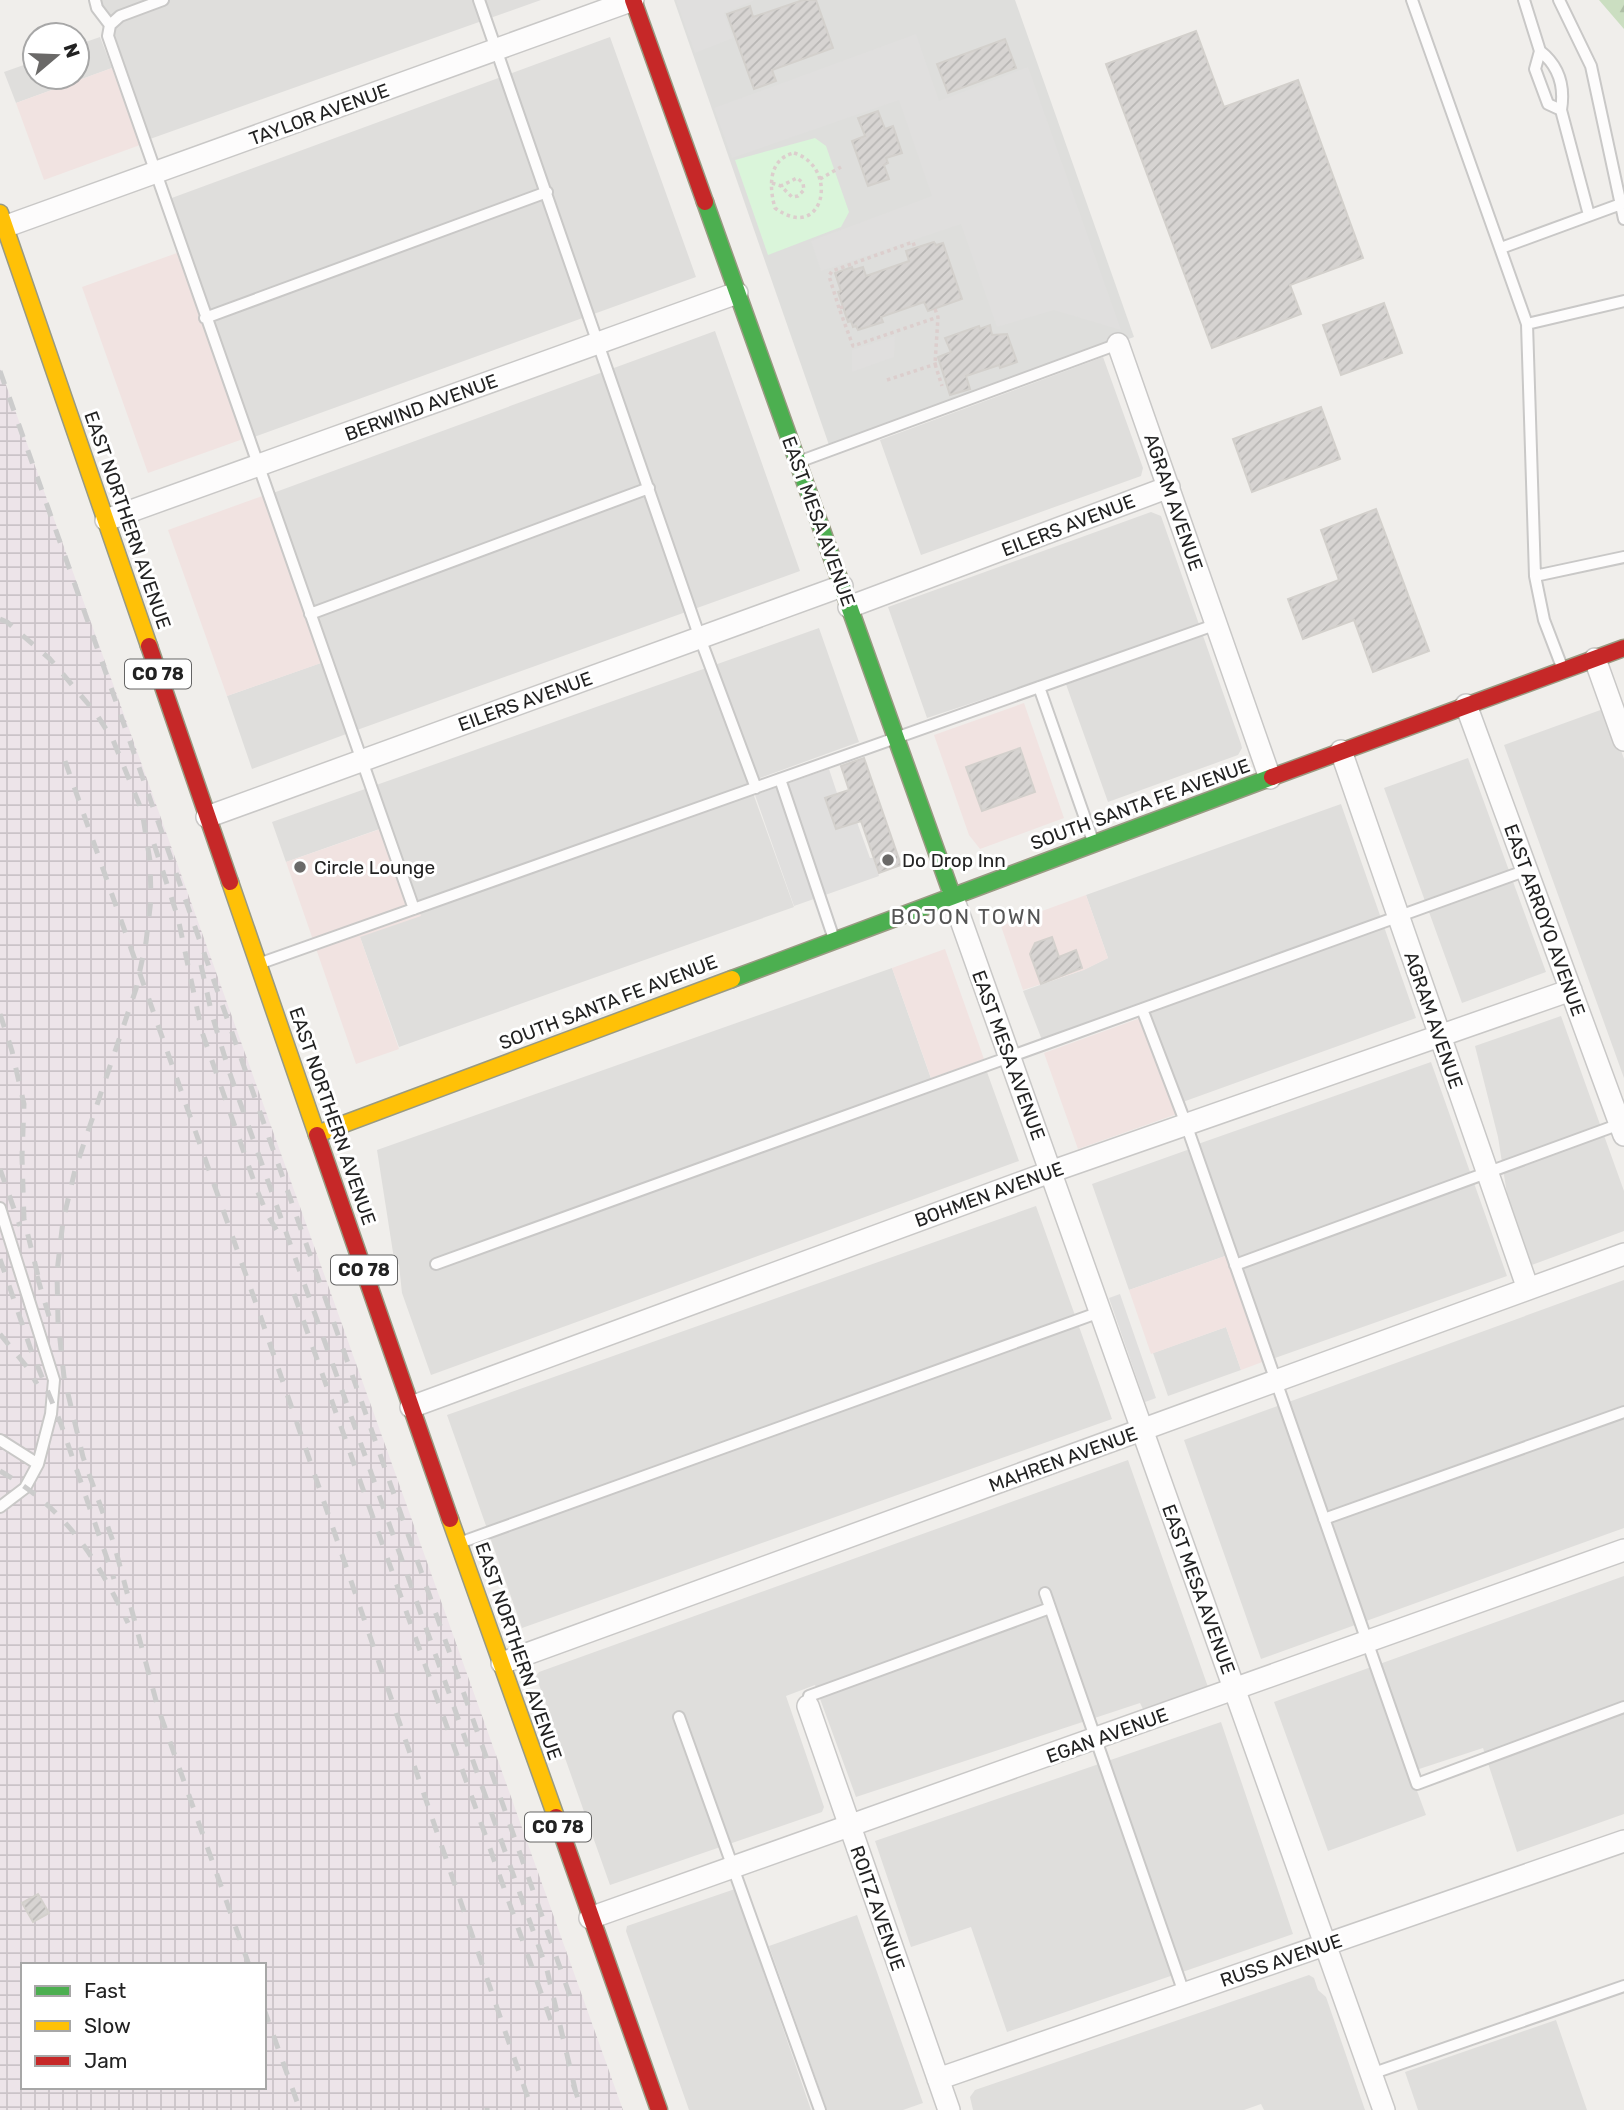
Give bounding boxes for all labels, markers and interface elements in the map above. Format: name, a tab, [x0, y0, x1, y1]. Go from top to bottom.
north arrow	[21, 21, 91, 91]
text: N	[59, 40, 85, 61]
street label: TAYLOR AVENUE	[246, 79, 392, 150]
street label: BERWIND AVENUE	[342, 369, 501, 446]
street label: EAST NORTHERN AVENUE	[79, 408, 176, 632]
street label: AGRAM AVENUE	[1139, 431, 1208, 574]
street label: EAST MESA AVENUE	[777, 433, 860, 609]
street label: EILERS AVENUE	[998, 489, 1138, 561]
road number: CO 78	[125, 660, 191, 688]
street label: EILERS AVENUE	[455, 667, 595, 736]
street label: SOUTH SANTA FE AVENUE	[1027, 754, 1253, 855]
street label: EAST ARROYO AVENUE	[1499, 821, 1590, 1019]
place label: Do Drop Inn	[902, 849, 1006, 872]
marker: Do Drop Inn	[880, 852, 896, 868]
place label: Circle Lounge	[314, 856, 435, 879]
marker: Circle Lounge	[292, 859, 308, 875]
district label: BOJON TOWN	[891, 904, 1043, 929]
street label: AGRAM AVENUE	[1399, 949, 1468, 1092]
street label: SOUTH SANTA FE AVENUE	[496, 950, 721, 1055]
street label: EAST MESA AVENUE	[967, 967, 1050, 1143]
street label: EAST NORTHERN AVENUE	[284, 1004, 381, 1228]
street label: BOHMEN AVENUE	[912, 1157, 1067, 1232]
road number: CO 78	[331, 1255, 397, 1284]
street label: MAHREN AVENUE	[986, 1422, 1141, 1497]
street label: EAST MESA AVENUE	[1157, 1501, 1240, 1677]
street label: EAST NORTHERN AVENUE	[470, 1539, 567, 1763]
street label: EGAN AVENUE	[1043, 1703, 1171, 1768]
road number: CO 78	[525, 1812, 591, 1842]
street label: ROITZ AVENUE	[845, 1843, 910, 1974]
street label: RUSS AVENUE	[1217, 1929, 1345, 1992]
legend	[21, 1963, 266, 2089]
text: Fast	[84, 1978, 126, 2003]
text: Slow	[84, 2013, 131, 2038]
text: Jam	[84, 2048, 128, 2073]

